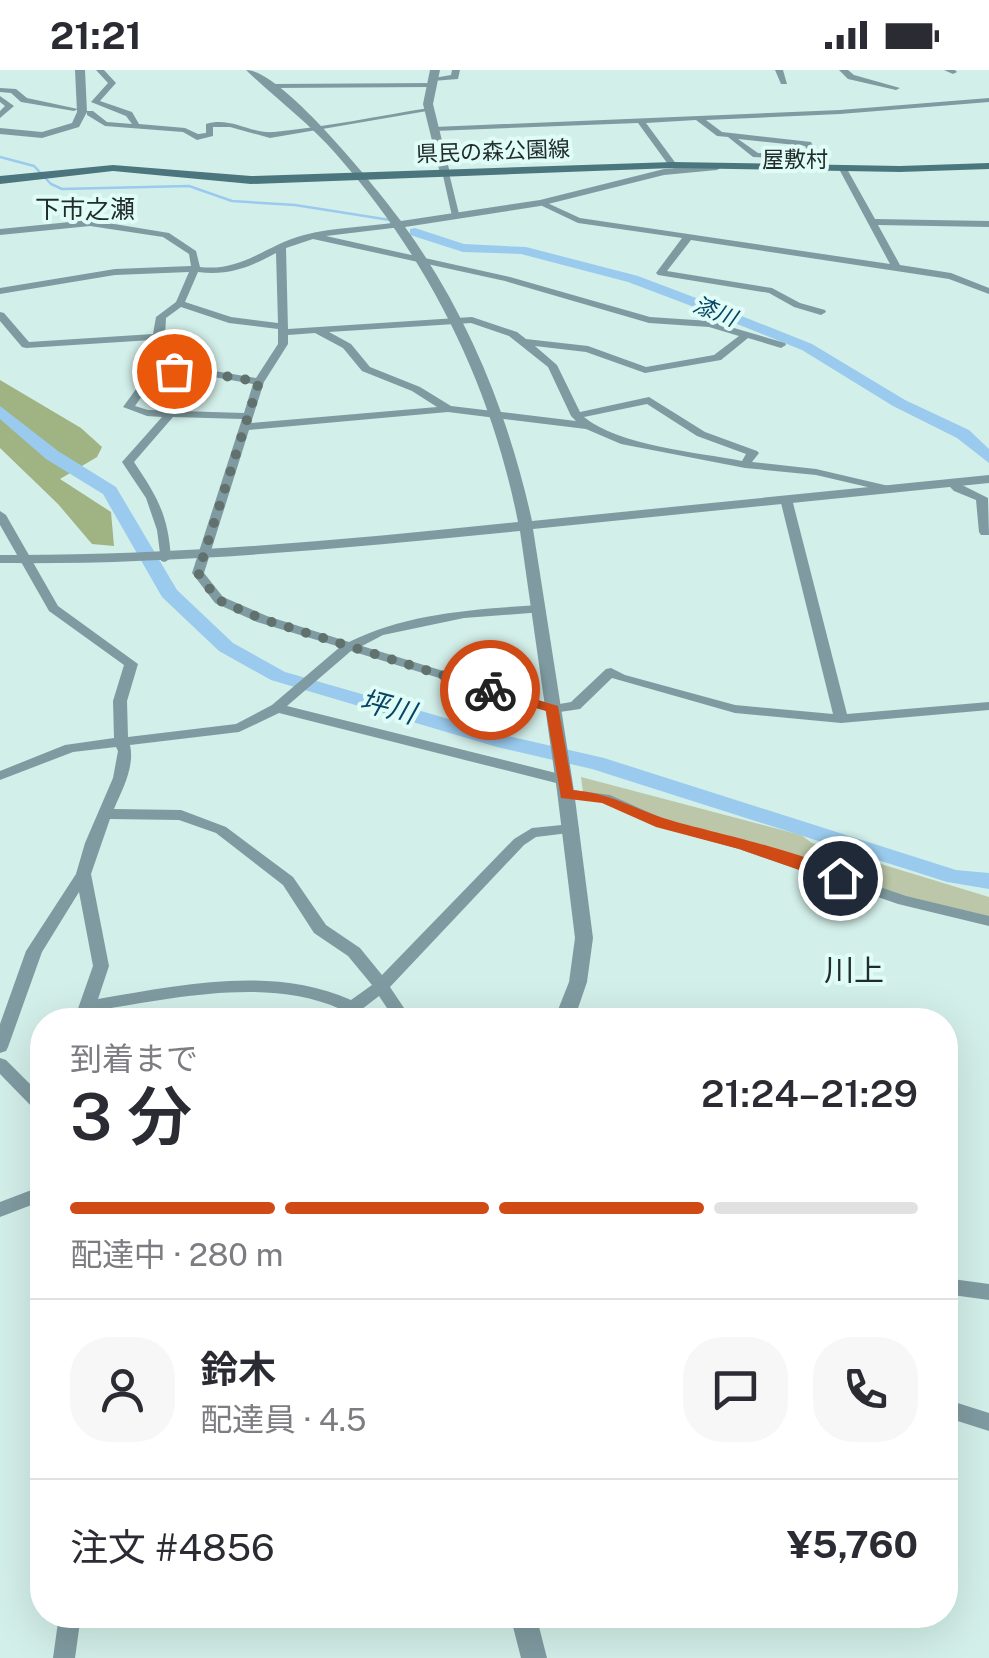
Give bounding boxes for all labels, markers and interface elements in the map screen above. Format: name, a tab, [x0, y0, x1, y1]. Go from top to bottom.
text: 21:21	[50, 13, 142, 58]
street label: 県民の森公園線	[416, 135, 570, 167]
district label: 屋敷村	[762, 146, 828, 172]
district label: 下市之瀬	[35, 194, 135, 224]
water label: 漆川	[690, 291, 742, 332]
pin	[132, 329, 217, 414]
icon: bag	[147, 344, 202, 399]
courier	[440, 640, 540, 740]
icon: bike	[463, 663, 518, 718]
water label: 坪川	[357, 683, 422, 730]
pin	[798, 836, 883, 921]
icon: home	[813, 851, 868, 906]
district label: 川上	[824, 952, 884, 988]
text: 到着まで	[70, 1040, 198, 1077]
text: 21:24–21:29	[701, 1071, 918, 1116]
text: 3 分	[70, 1078, 192, 1155]
text: 配達中 · 280 m	[70, 1236, 283, 1273]
button: person	[70, 1337, 175, 1442]
button: chat	[683, 1337, 788, 1442]
button: phone	[813, 1337, 918, 1442]
text: 鈴木	[200, 1347, 276, 1392]
text: 配達員 · 4.5	[200, 1401, 367, 1438]
text: ¥5,760	[787, 1522, 918, 1567]
text: 注文 #4856	[70, 1525, 275, 1570]

